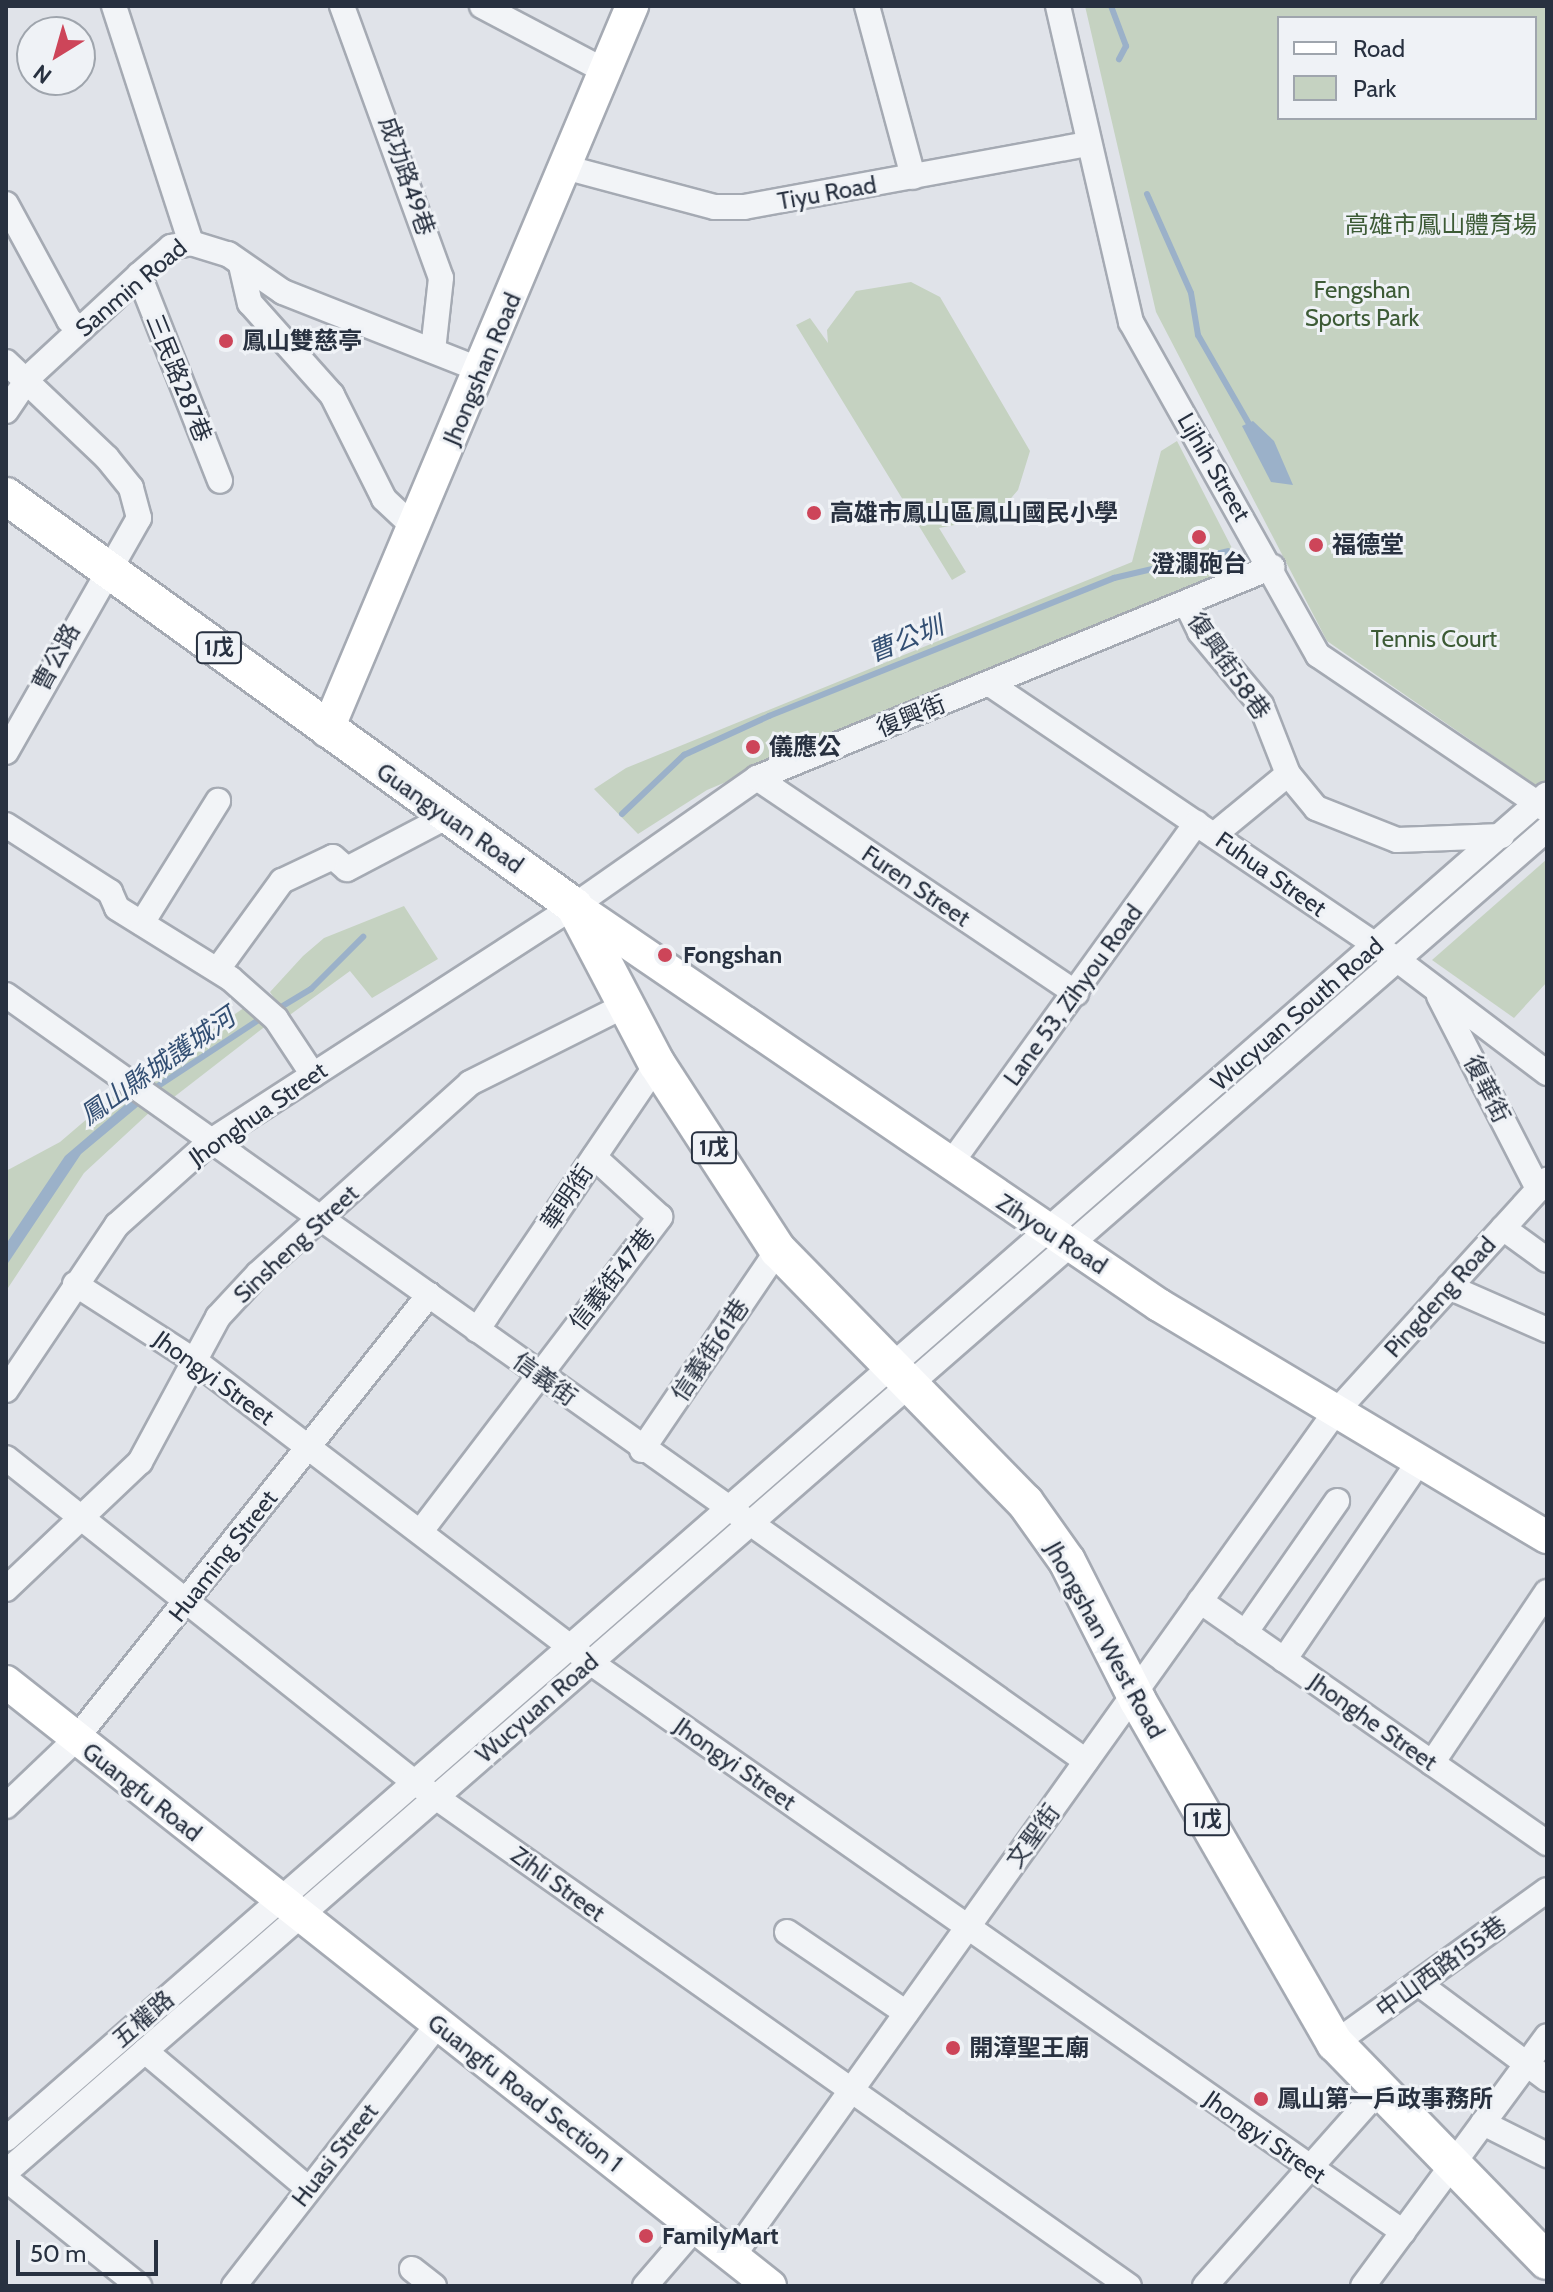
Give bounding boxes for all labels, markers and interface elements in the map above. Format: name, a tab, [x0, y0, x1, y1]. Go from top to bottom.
north arrow	[16, 16, 96, 96]
legend	[1277, 16, 1537, 120]
text: Road	[1353, 34, 1405, 63]
text: N	[28, 59, 57, 89]
text: Park	[1353, 74, 1396, 103]
street label: 成功路49巷	[373, 113, 441, 239]
street label: Tiyu Road	[775, 170, 879, 216]
park label: 高雄市鳳山體育場	[1345, 211, 1537, 239]
street label: Sanmin Road	[70, 233, 192, 343]
park label: Fengshan Sports Park	[1305, 276, 1419, 332]
street label: Jhongshan Road	[437, 288, 527, 450]
street label: 三民路287巷	[140, 310, 218, 446]
place label: 鳳山雙慈亭	[242, 327, 362, 355]
marker: 鳳山雙慈亭	[217, 332, 235, 350]
street label: Lijhih Street	[1171, 408, 1257, 526]
place label: 高雄市鳳山區鳳山國民小學	[830, 499, 1118, 527]
marker: 高雄市鳳山區鳳山國民小學	[805, 504, 823, 522]
marker: 澄瀾砲台	[1190, 528, 1208, 546]
place label: 福德堂	[1332, 531, 1404, 559]
marker: 福德堂	[1307, 536, 1325, 554]
place label: 澄瀾砲台	[1151, 550, 1247, 578]
street label: 復興街58巷	[1182, 607, 1276, 725]
water label: 曹公圳	[864, 611, 948, 669]
street label: 曹公路	[26, 618, 86, 696]
park label: Tennis Court	[1371, 625, 1497, 653]
road number: 1戊	[195, 630, 243, 666]
street label: 復興街	[872, 689, 950, 743]
place label: 儀應公	[769, 733, 841, 761]
marker: 儀應公	[744, 738, 762, 756]
street label: Guangyuan Road	[371, 757, 529, 879]
street label: Fuhua Street	[1210, 825, 1332, 923]
street label: Furen Street	[856, 839, 976, 933]
street label: Lane 53, Zihyou Road	[998, 899, 1148, 1091]
street label: Wucyuan South Road	[1205, 931, 1389, 1097]
place label: Fongshan	[683, 941, 782, 969]
marker: Fongshan	[654, 944, 676, 966]
water label: 鳳山縣城護城河	[75, 1002, 241, 1132]
street label: 復華街	[1458, 1050, 1516, 1128]
street label: Jhonghua Street	[184, 1056, 332, 1172]
road number: 1戊	[690, 1130, 738, 1166]
street label: 華明街	[535, 1159, 599, 1235]
street label: Sinsheng Street	[228, 1179, 364, 1309]
street label: Zihyou Road	[991, 1188, 1113, 1280]
street label: 信義街47巷	[563, 1222, 661, 1336]
street label: Pingdeng Road	[1378, 1231, 1502, 1363]
street label: 信義街61巷	[665, 1293, 755, 1407]
street label: Jhongyi Street	[148, 1325, 280, 1431]
street label: 信義街	[507, 1346, 583, 1412]
street label: Huaming Street	[163, 1484, 283, 1628]
street label: Jhongshan West Road	[1039, 1537, 1171, 1743]
street label: Wucyuan Road	[470, 1647, 604, 1769]
street label: Jhonghe Street	[1303, 1667, 1443, 1777]
street label: Jhongyi Street	[669, 1712, 801, 1816]
street label: Guangfu Road	[77, 1737, 207, 1847]
street label: 文聖街	[1000, 1798, 1066, 1874]
road number: 1戊	[1183, 1802, 1231, 1838]
street label: Zihli Street	[505, 1840, 611, 1928]
street label: 中山西路155巷	[1370, 1910, 1512, 2024]
street label: 五權路	[106, 1985, 180, 2053]
street label: Guangfu Road Section 1	[422, 2008, 628, 2178]
place label: 開漳聖王廟	[969, 2034, 1089, 2062]
marker: 開漳聖王廟	[944, 2039, 962, 2057]
street label: Jhongyi Street	[1199, 2085, 1331, 2189]
place label: 鳳山第一戶政事務所	[1277, 2085, 1493, 2113]
marker: 鳳山第一戶政事務所	[1252, 2090, 1270, 2108]
street label: Huasi Street	[286, 2098, 384, 2212]
place label: FamilyMart	[662, 2222, 779, 2250]
scale bar	[20, 2224, 162, 2274]
marker: FamilyMart	[637, 2227, 655, 2245]
text: 50 m	[30, 2239, 86, 2268]

